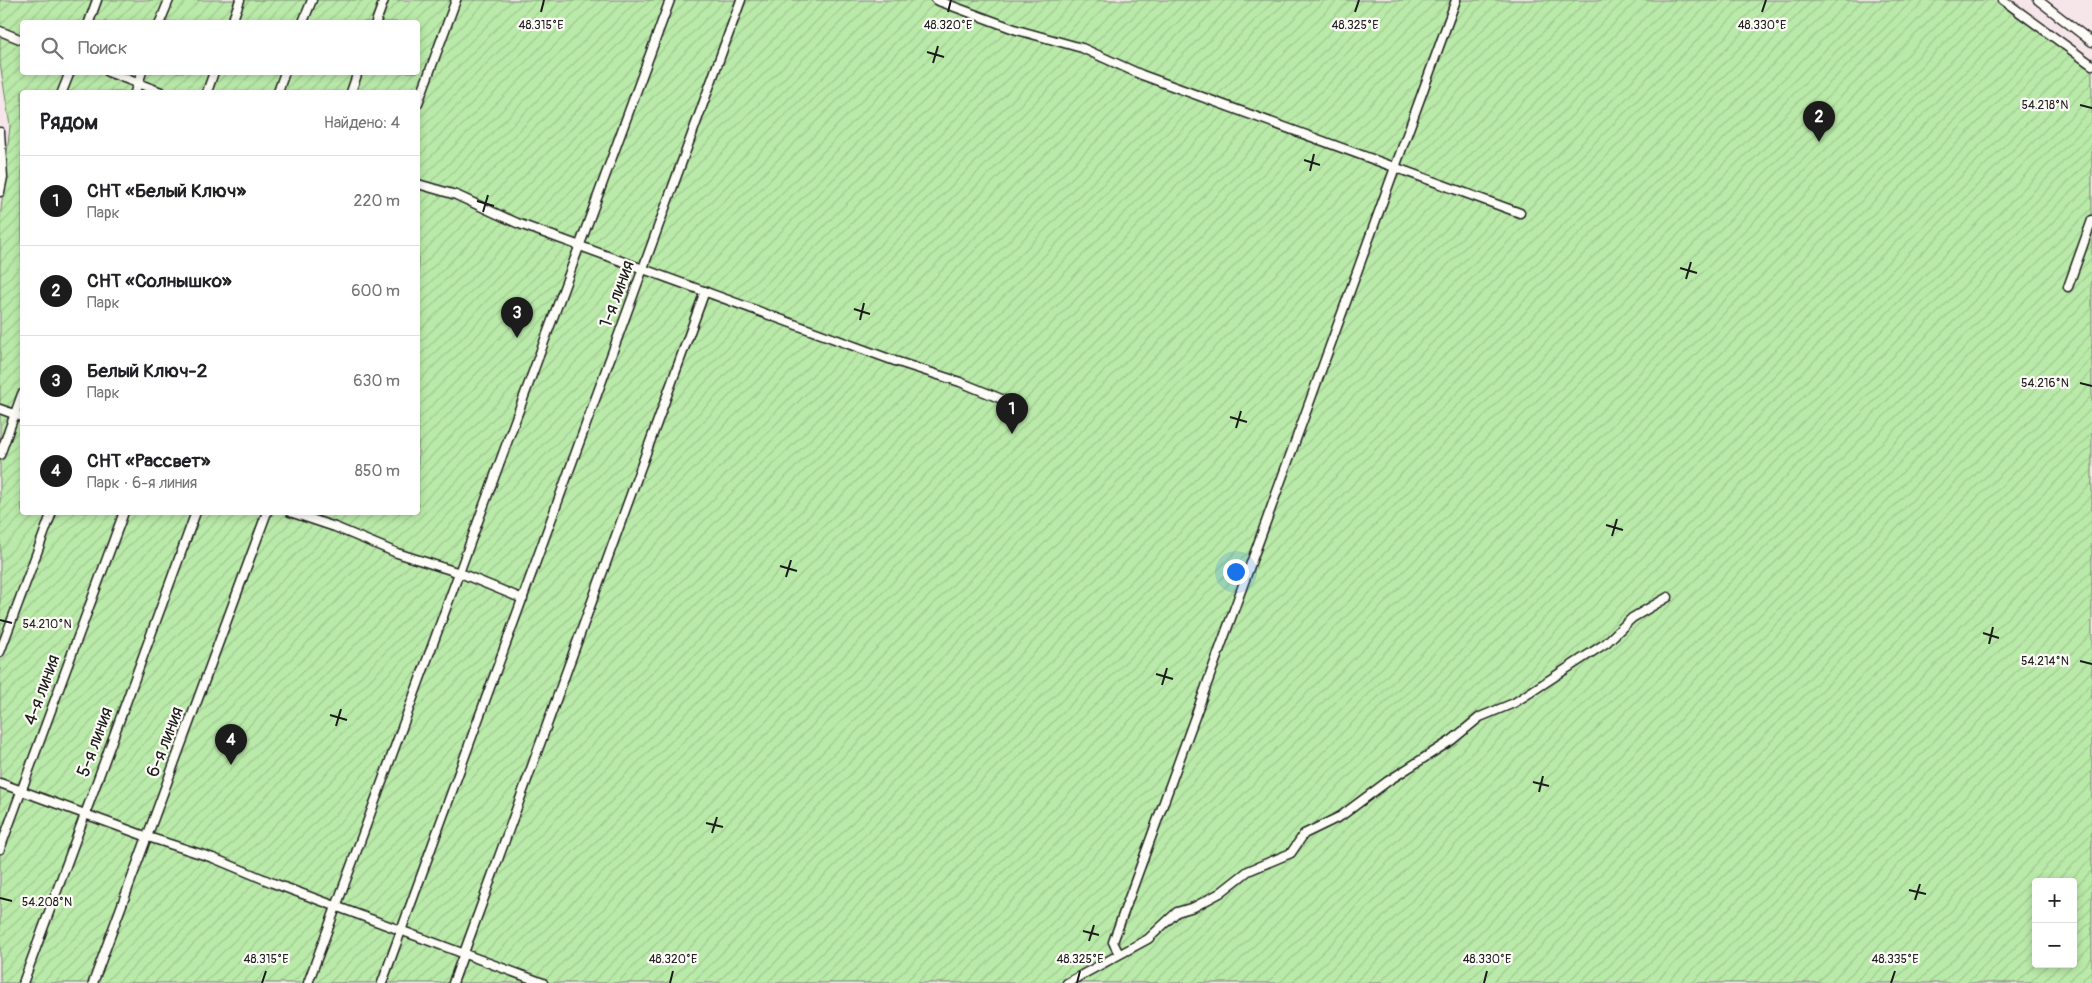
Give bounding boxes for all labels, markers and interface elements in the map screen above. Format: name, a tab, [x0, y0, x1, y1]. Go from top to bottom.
text: 48.315°E	[518, 18, 564, 33]
text: 48.320°E	[924, 18, 972, 33]
text: 48.325°E	[1331, 18, 1379, 33]
text: 48.330°E	[1738, 18, 1786, 33]
search box	[20, 20, 420, 75]
icon: search	[38, 34, 66, 62]
text: Поиск	[78, 36, 128, 60]
text: 54.218°N	[2022, 98, 2068, 113]
pin: 2	[1803, 101, 1835, 142]
text: Рядом	[40, 109, 98, 136]
text: Найдено: 4	[324, 113, 400, 133]
text: СНТ «Белый Ключ»	[87, 179, 246, 203]
text: 1	[53, 191, 59, 211]
text: 220 m	[354, 191, 400, 211]
text: Парк	[87, 203, 120, 223]
street label: 1-я линия	[594, 257, 640, 331]
text: СНТ «Солнышко»	[87, 269, 232, 293]
text: 2	[52, 281, 60, 301]
text: 600 m	[351, 281, 400, 301]
text: Парк	[87, 293, 120, 313]
pin: 3	[501, 297, 533, 338]
text: Белый Ключ-2	[87, 359, 207, 383]
text: 3	[52, 371, 60, 391]
text: 630 m	[353, 371, 400, 391]
text: 54.216°N	[2021, 376, 2069, 391]
text: Парк	[87, 383, 120, 403]
pin: 1	[996, 393, 1028, 434]
text: СНТ «Рассвет»	[87, 449, 210, 473]
text: 4	[51, 461, 61, 481]
text: 850 m	[355, 461, 400, 481]
text: Парк · 6-я линия	[87, 473, 197, 493]
your location	[1223, 559, 1249, 585]
text: 54.210°N	[22, 617, 72, 632]
street label: 4-я линия	[19, 652, 65, 728]
text: 54.214°N	[2021, 654, 2069, 669]
street label: 5-я линия	[72, 704, 118, 780]
street label: 6-я линия	[141, 704, 189, 780]
pin: 4	[215, 724, 247, 765]
map controls	[2032, 878, 2077, 968]
button: +	[2032, 878, 2077, 923]
text: 54.208°N	[22, 895, 72, 910]
button: −	[2032, 923, 2077, 968]
text: 48.315°E	[243, 952, 289, 967]
text: 48.320°E	[649, 952, 697, 967]
text: 48.325°E	[1056, 952, 1104, 967]
text: 48.330°E	[1463, 952, 1511, 967]
text: 48.335°E	[1871, 952, 1919, 967]

